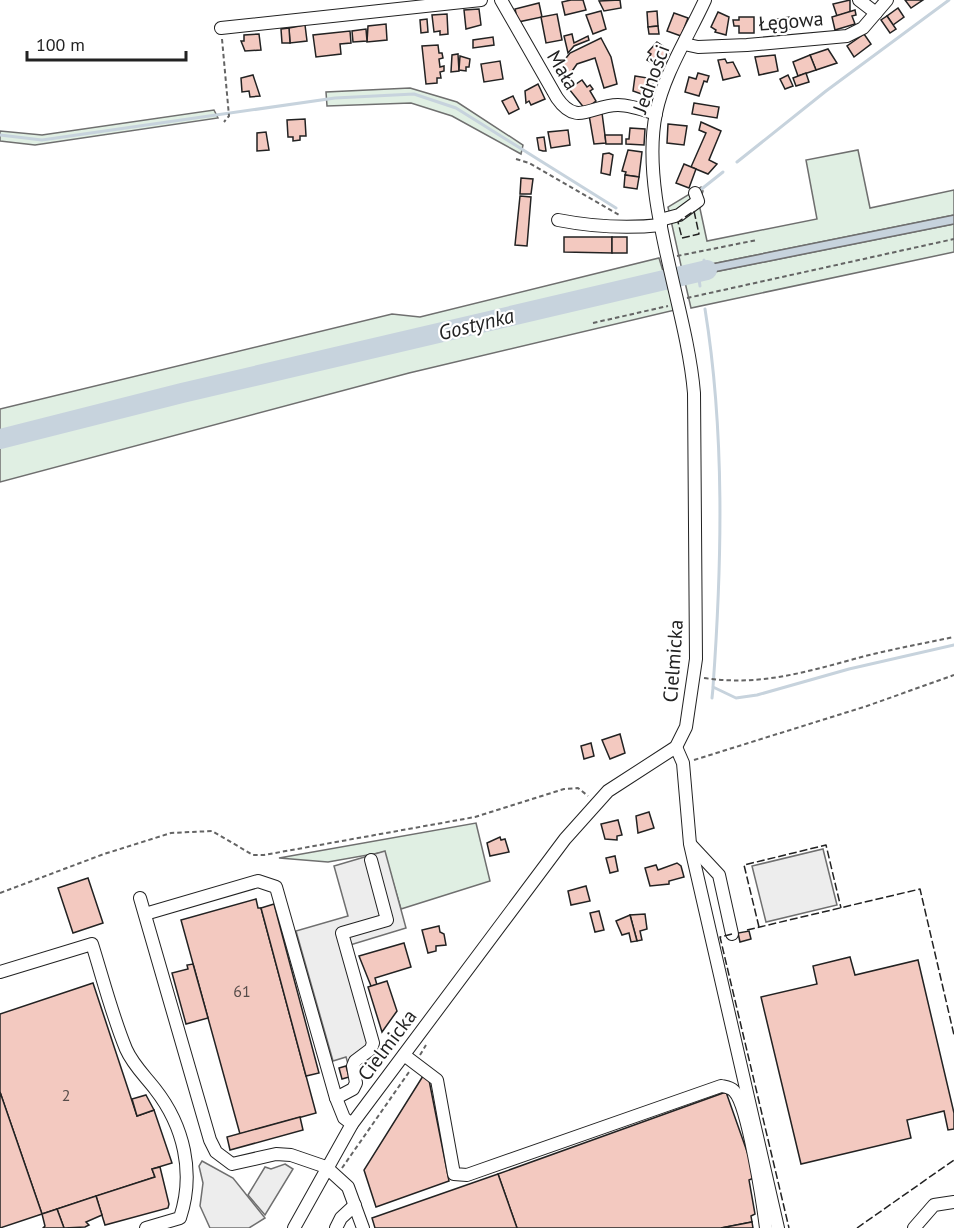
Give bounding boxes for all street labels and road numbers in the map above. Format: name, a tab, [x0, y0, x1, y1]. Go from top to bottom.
street label: Łęgowa	[758, 5, 824, 37]
street label: Jedności	[626, 41, 675, 118]
street label: Mała	[541, 46, 585, 94]
street label: Cielmicka	[657, 619, 689, 703]
street label: Cielmicka	[352, 1004, 422, 1086]

